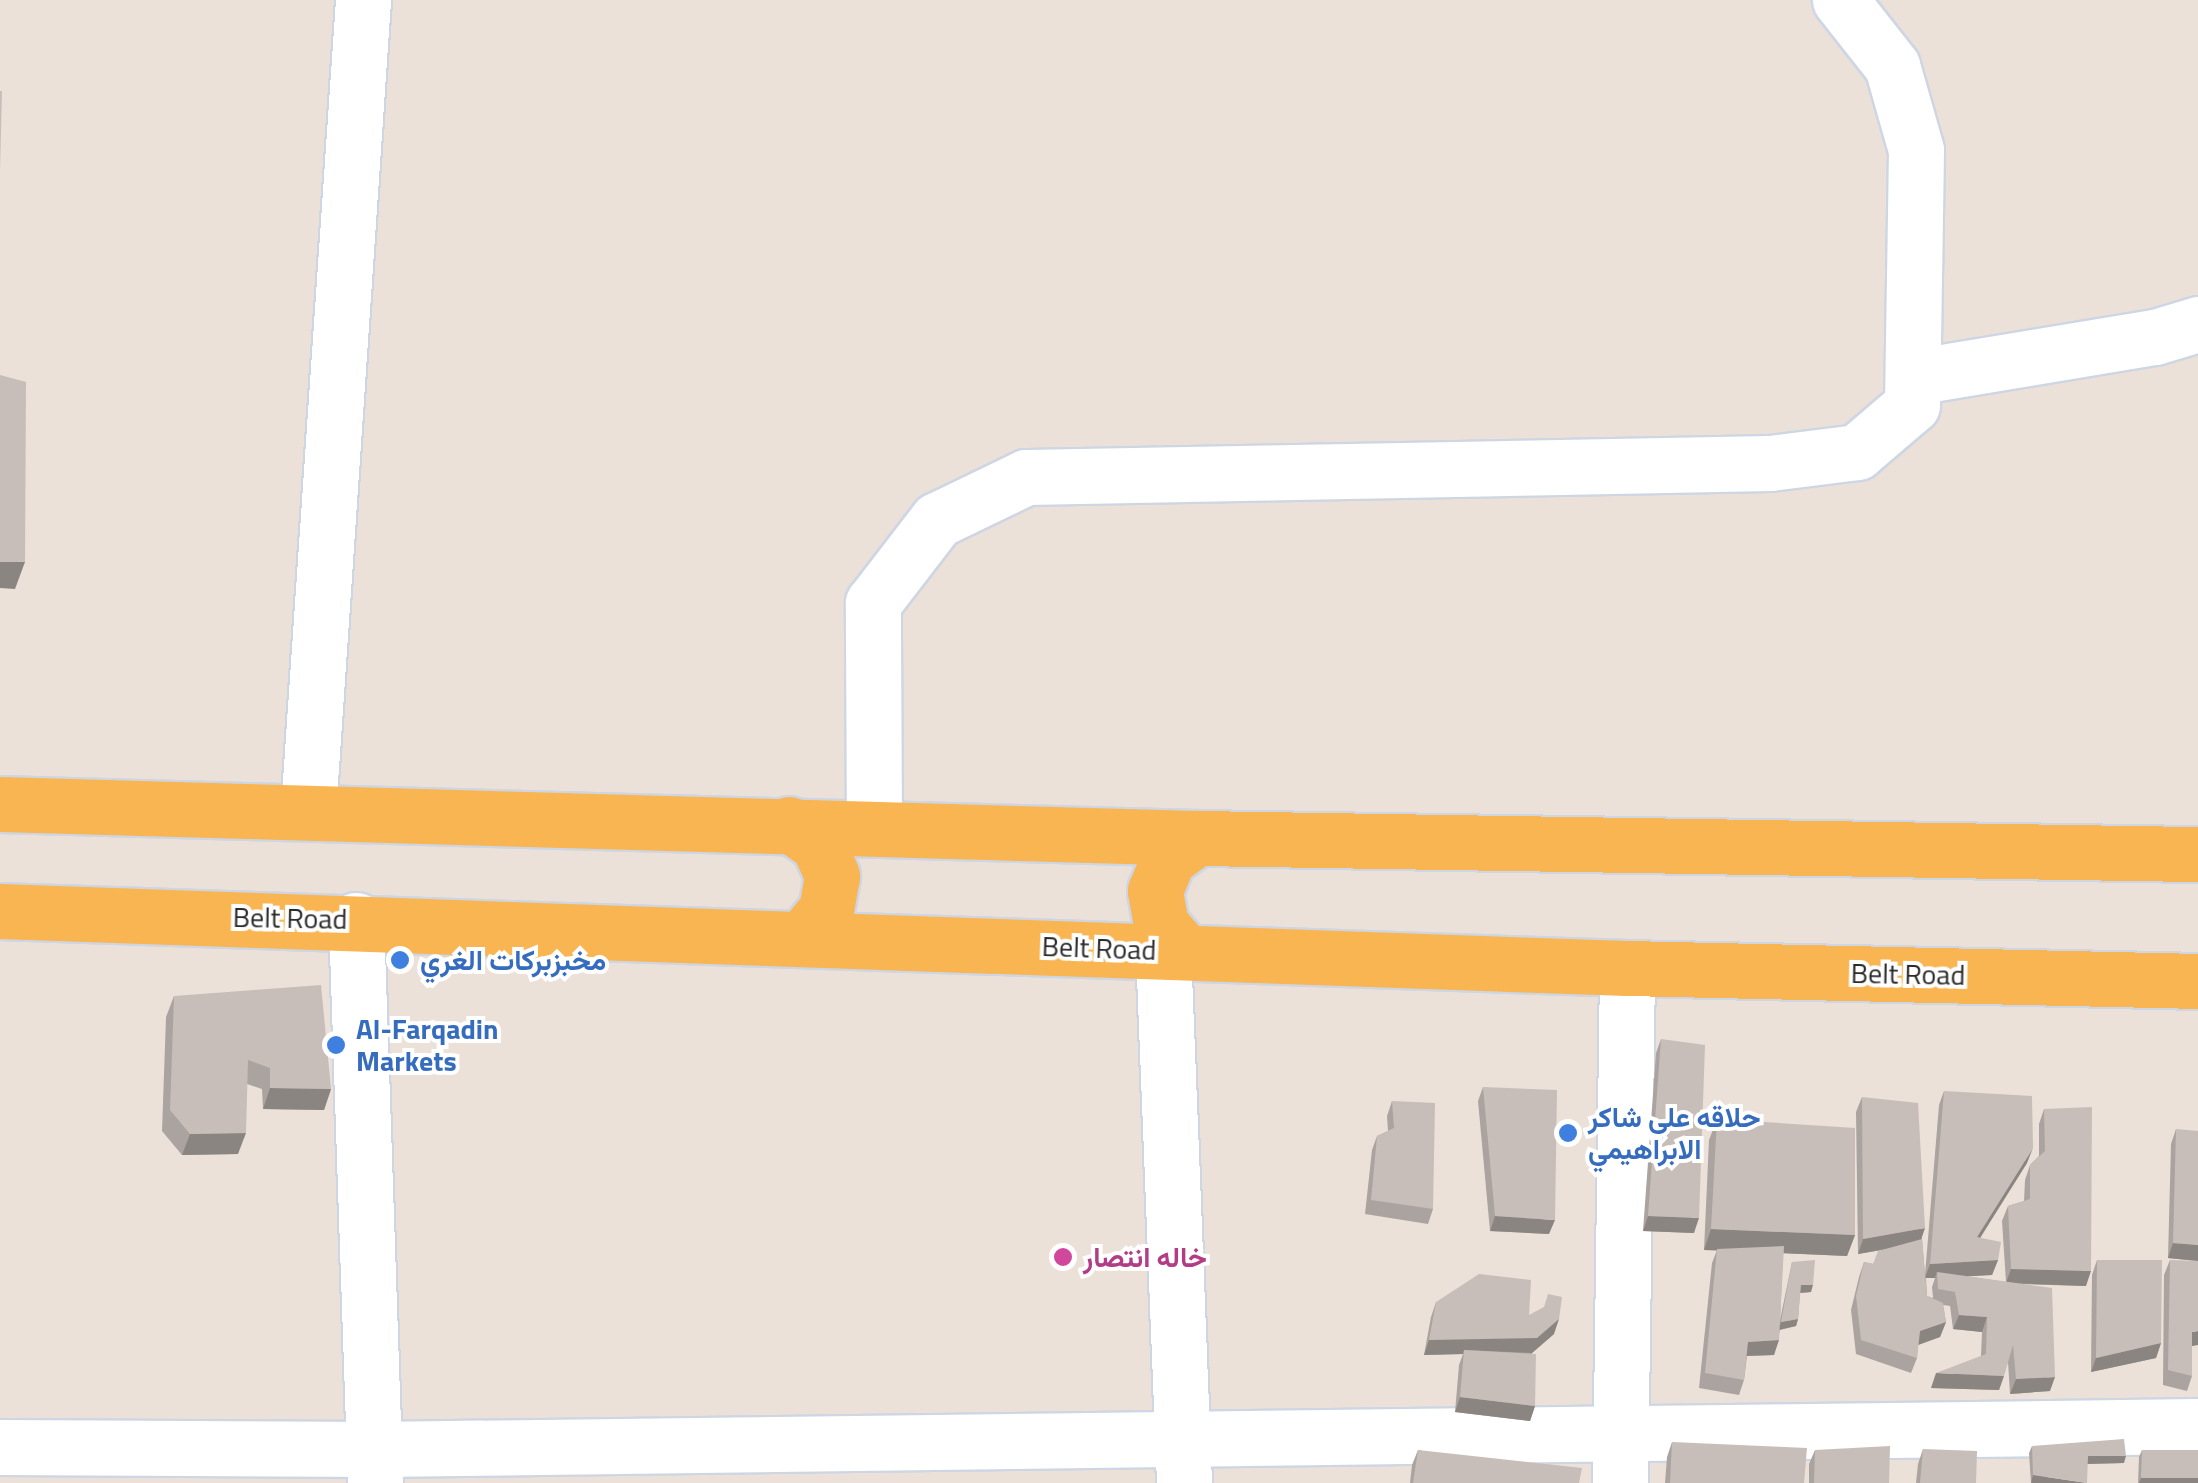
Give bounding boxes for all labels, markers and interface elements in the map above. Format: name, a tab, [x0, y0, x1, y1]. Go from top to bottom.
street label: Belt Road	[232, 900, 348, 936]
street label: Belt Road	[1041, 929, 1157, 967]
place label: مخبزبركات الغري	[420, 943, 606, 977]
marker: مخبزبركات الغري	[389, 949, 411, 971]
street label: Belt Road	[1850, 956, 1966, 992]
place label: Al-Farqadin Markets	[356, 1012, 499, 1078]
marker: Al-Farqadin Markets	[325, 1034, 347, 1056]
place label: حلاقه علي شاكر الابراهيمي	[1588, 1100, 1761, 1166]
marker: حلاقه علي شاكر الابراهيمي	[1557, 1122, 1579, 1144]
place label: خاله انتصار	[1083, 1240, 1207, 1274]
marker: خاله انتصار	[1052, 1246, 1074, 1268]

